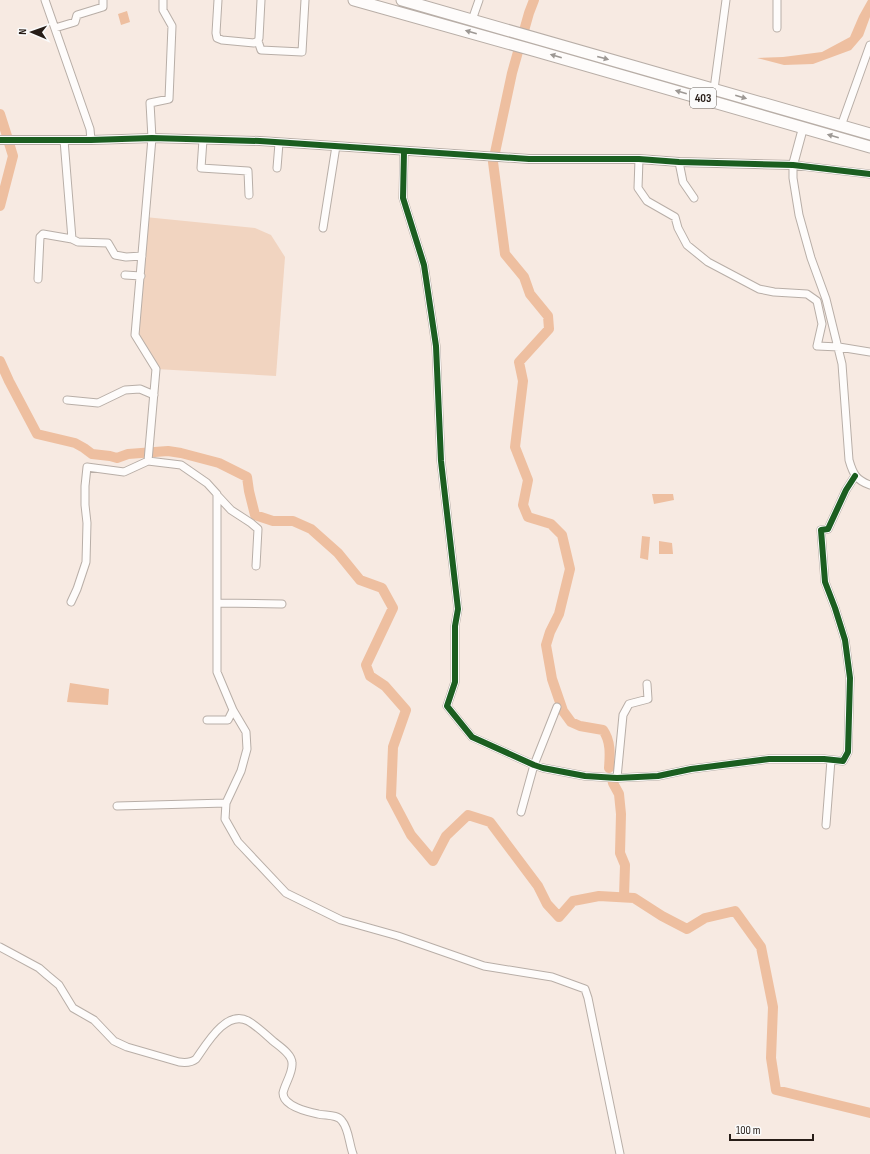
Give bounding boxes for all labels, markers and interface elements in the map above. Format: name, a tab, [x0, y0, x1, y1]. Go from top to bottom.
north arrow	[12, 12, 52, 52]
text: N	[16, 28, 29, 35]
one-way arrow	[465, 29, 478, 35]
one-way arrow	[550, 53, 562, 59]
one-way arrow	[597, 55, 609, 61]
road number: 403	[690, 88, 716, 108]
one-way arrow	[675, 89, 687, 95]
one-way arrow	[736, 94, 748, 100]
one-way arrow	[826, 133, 838, 139]
scale bar	[730, 1116, 813, 1142]
text: 100 m	[736, 1123, 761, 1138]

